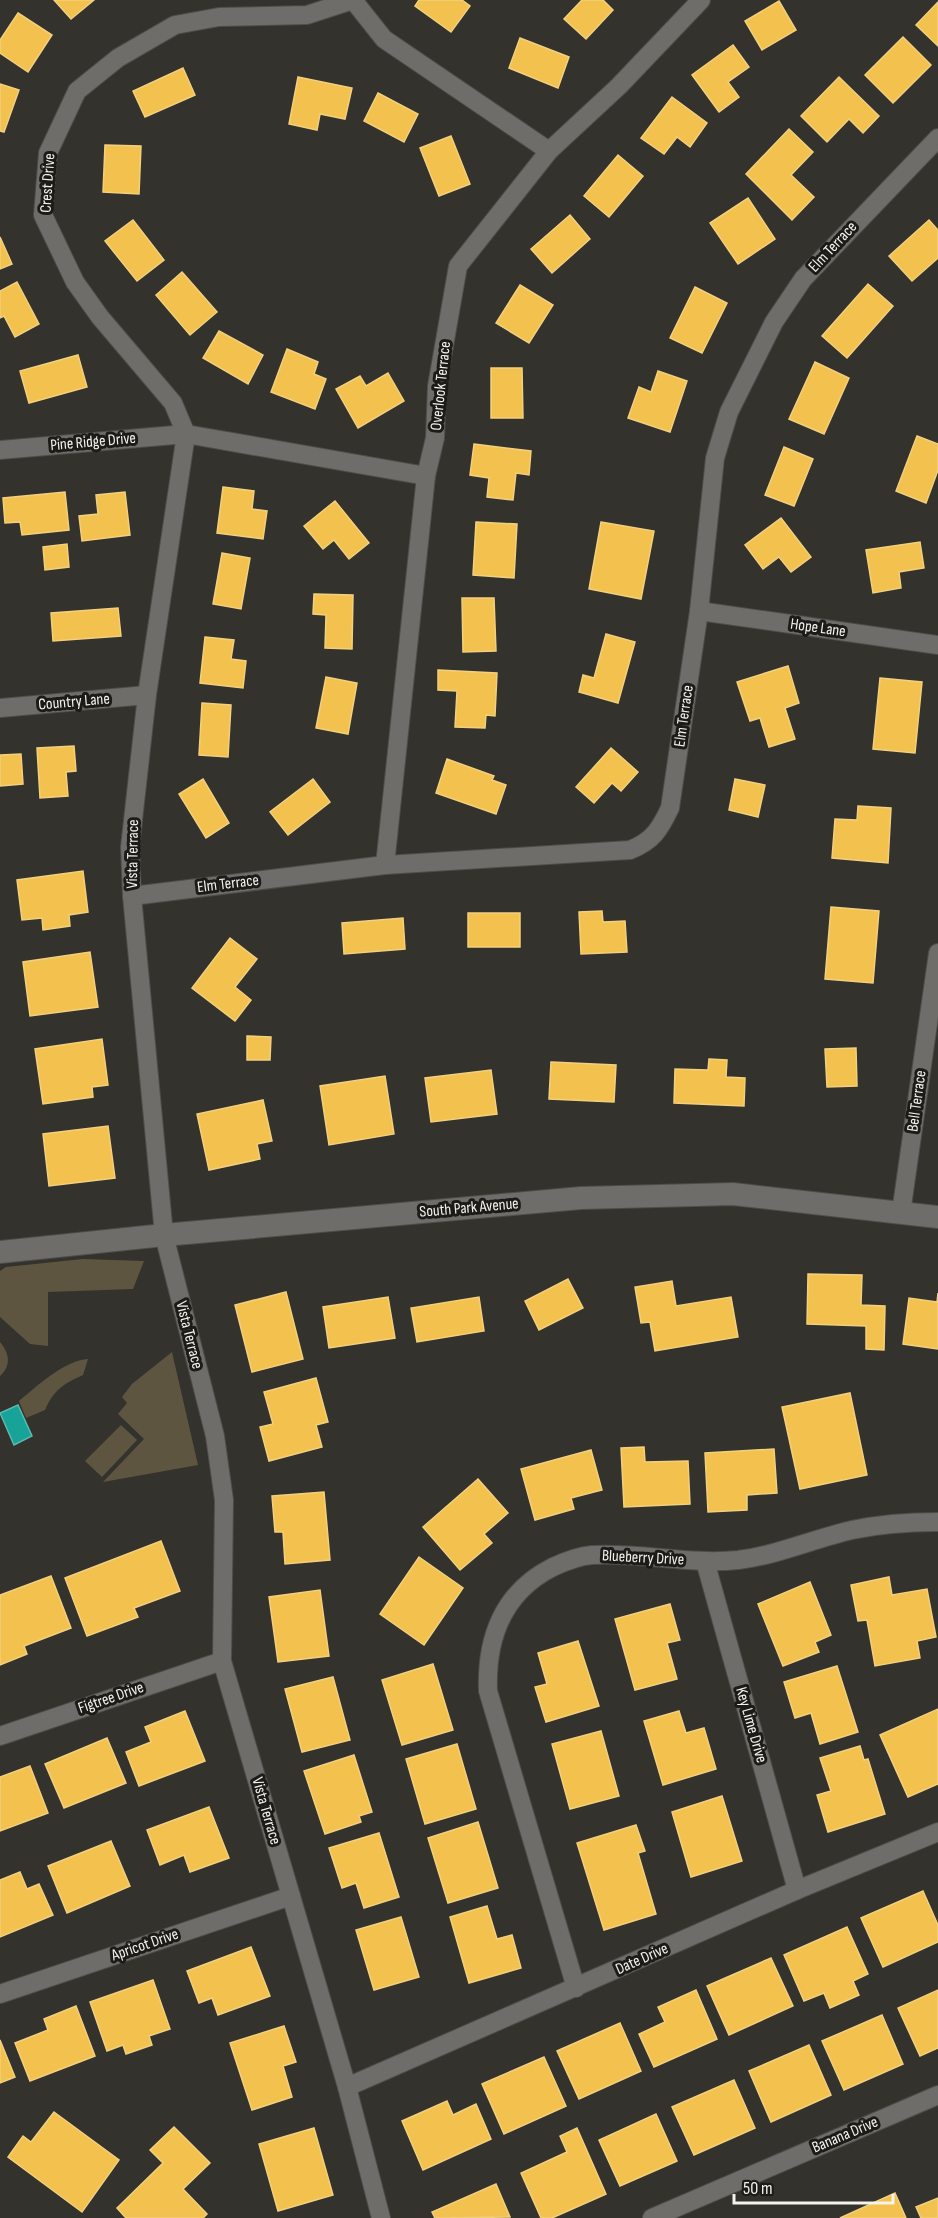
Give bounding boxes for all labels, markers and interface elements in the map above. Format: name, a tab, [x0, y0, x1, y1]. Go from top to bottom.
street label: Crest Drive	[36, 153, 60, 213]
street label: Elm Terrace	[805, 218, 861, 276]
street label: Overlook Terrace	[427, 340, 455, 432]
street label: Pine Ridge Drive	[49, 429, 137, 455]
street label: Hope Lane	[789, 615, 847, 641]
street label: Elm Terrace	[670, 684, 698, 748]
street label: Country Lane	[38, 689, 110, 715]
street label: Vista Terrace	[123, 819, 143, 889]
street label: Elm Terrace	[196, 871, 260, 897]
street label: Bell Terrace	[903, 1069, 931, 1133]
street label: South Park Avenue	[419, 1194, 519, 1222]
street label: Vista Terrace	[171, 1299, 207, 1371]
street label: Blueberry Drive	[601, 1546, 685, 1570]
street label: Figtree Drive	[76, 1678, 146, 1718]
street label: Key Lime Drive	[731, 1685, 771, 1765]
street label: Vista Terrace	[247, 1775, 285, 1847]
street label: Apricot Drive	[108, 1925, 181, 1966]
street label: Date Drive	[613, 1939, 671, 1979]
street label: Banana Drive	[809, 2113, 881, 2157]
scale bar	[734, 2167, 893, 2205]
text: 50 m	[743, 2178, 773, 2199]

